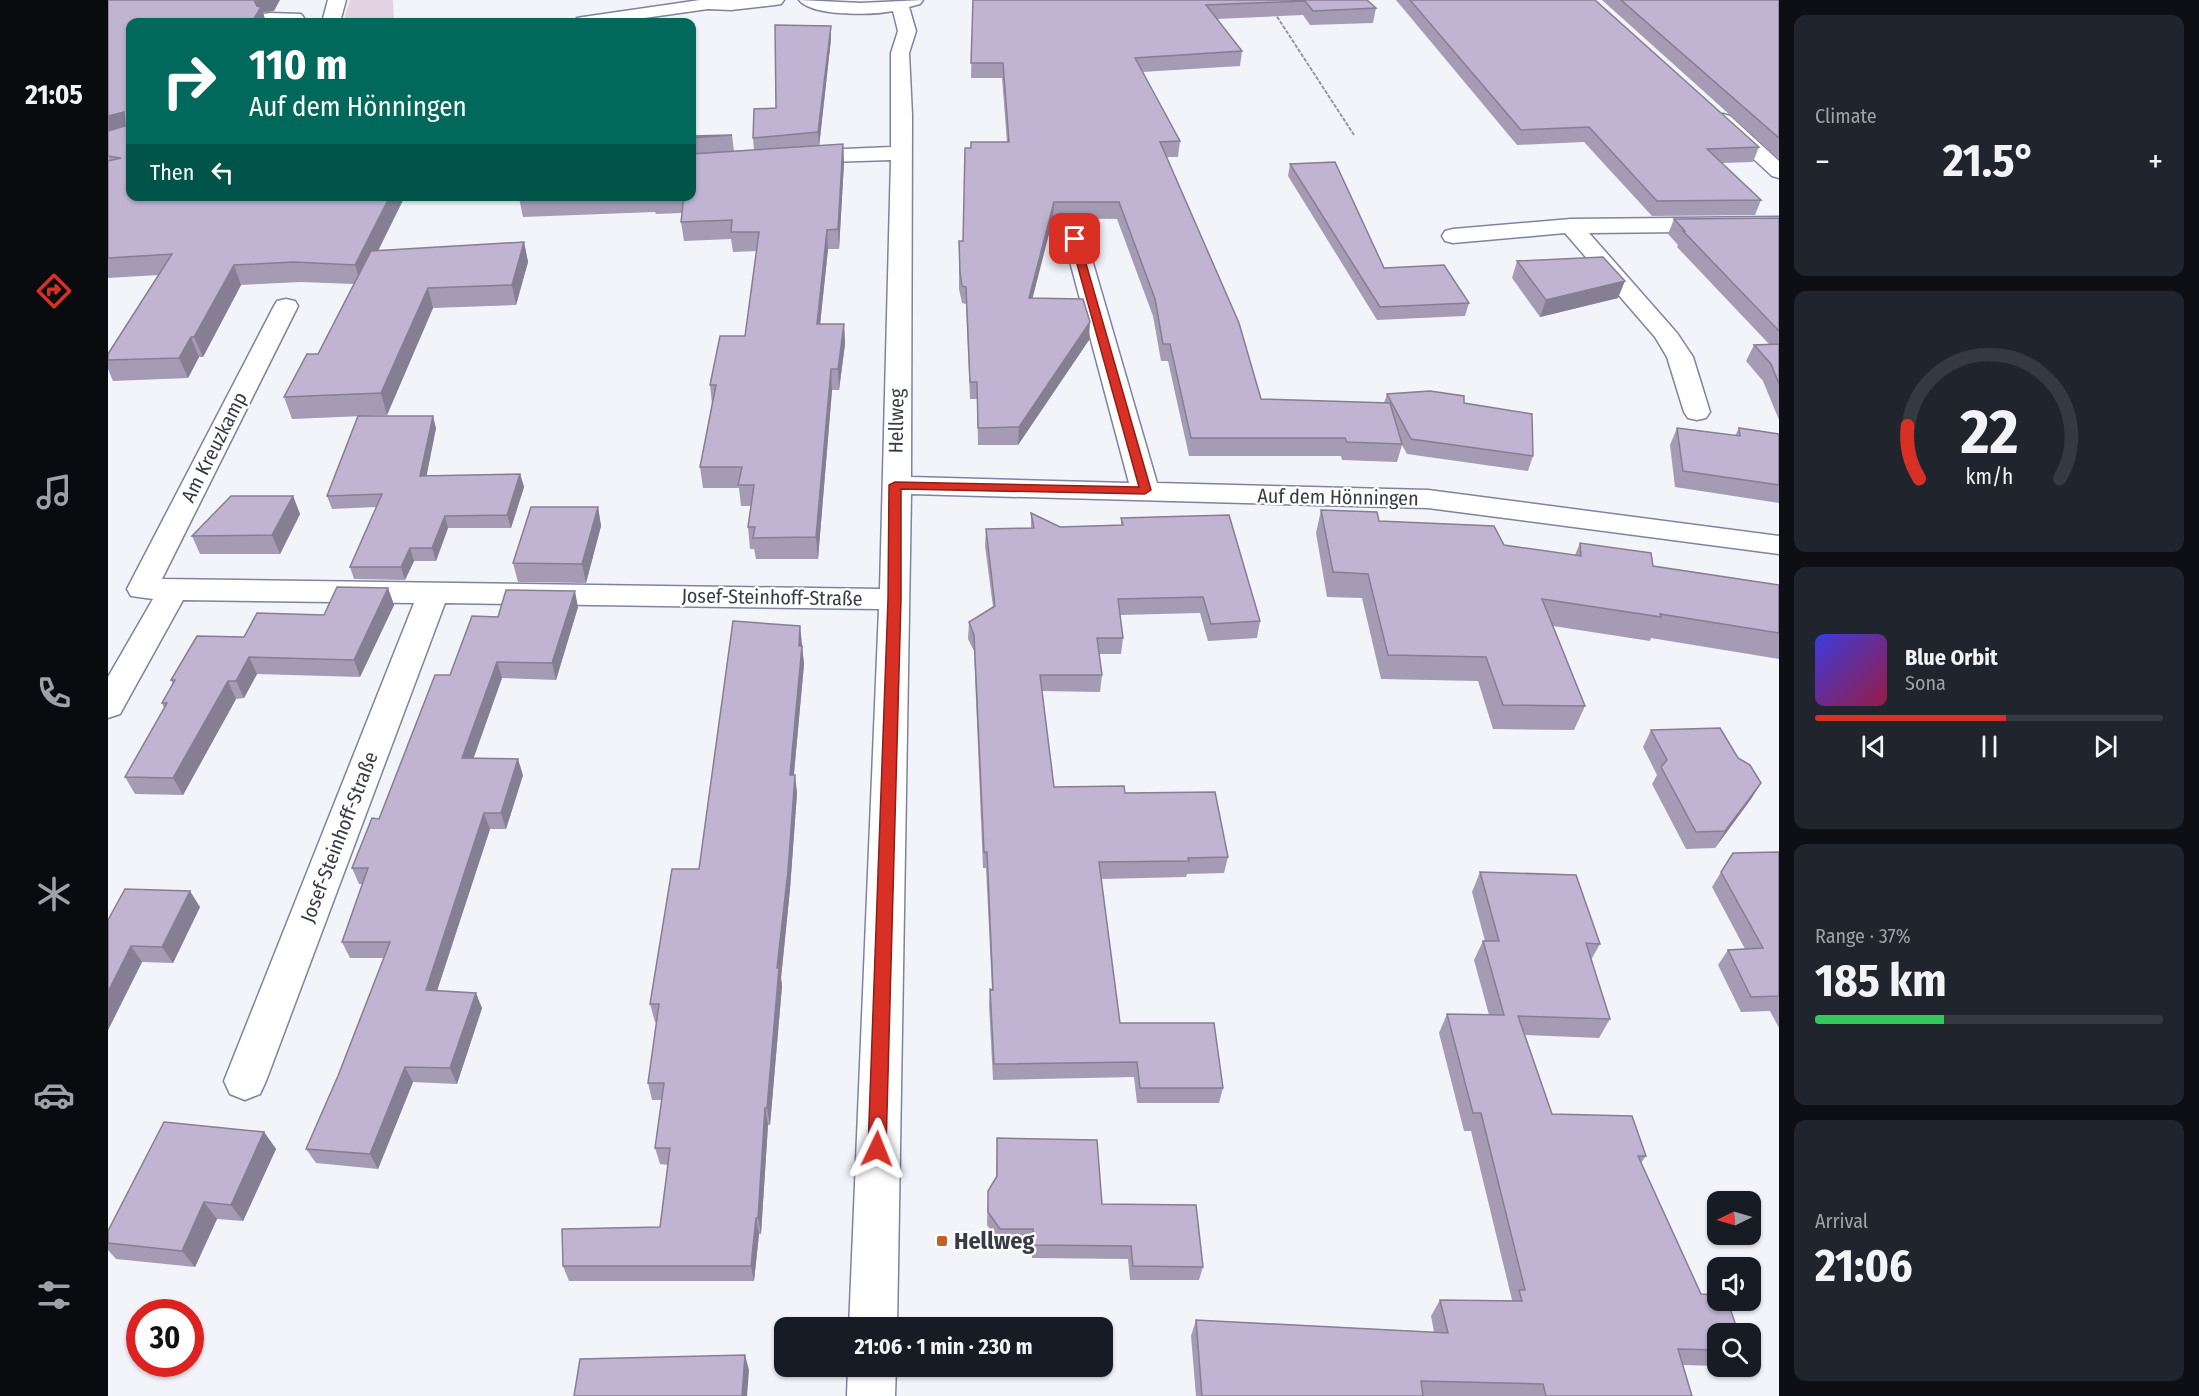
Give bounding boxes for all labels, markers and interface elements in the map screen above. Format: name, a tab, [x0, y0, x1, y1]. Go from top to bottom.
text: 110 m	[249, 40, 348, 90]
icon: right	[150, 42, 228, 120]
text: 21:05	[25, 79, 83, 111]
text: Auf dem Hönningen	[249, 91, 467, 123]
text: Climate	[1815, 104, 1877, 128]
text: 21.5°	[1943, 134, 2035, 188]
text: −	[1815, 142, 1830, 182]
text: +	[2148, 142, 2163, 182]
icon: left	[206, 156, 239, 189]
text: Then	[150, 159, 194, 186]
pin	[1049, 213, 1100, 264]
icon: arrive	[1058, 222, 1091, 255]
icon: directions	[33, 270, 75, 312]
street label: Am Kreuzkamp	[176, 388, 252, 506]
street label: Hellweg	[883, 388, 909, 454]
text: 22	[1959, 395, 2018, 470]
text: km/h	[1965, 464, 2013, 490]
icon: music	[33, 471, 75, 513]
street label: Auf dem Hönningen	[1257, 484, 1419, 510]
street label: Josef-Steinhoff-Straße	[681, 583, 863, 611]
text: Blue Orbit	[1905, 644, 1998, 671]
text: Sona	[1905, 671, 1946, 695]
icon: phone	[33, 672, 75, 714]
icon: previous	[1857, 730, 1890, 763]
icon: pause	[1973, 730, 2006, 763]
icon: next	[2089, 730, 2122, 763]
street label: Josef-Steinhoff-Straße	[295, 748, 383, 926]
icon: climate	[33, 873, 75, 915]
text: Range · 37%	[1815, 924, 1911, 948]
text: 185 km	[1815, 954, 1947, 1008]
icon: car	[33, 1074, 75, 1116]
position arrow	[845, 1117, 909, 1181]
north arrow	[1707, 1191, 1761, 1245]
map controls	[1707, 1191, 1761, 1377]
text: Arrival	[1815, 1209, 1868, 1233]
place label: Hellweg	[954, 1227, 1034, 1255]
marker: Hellweg	[935, 1234, 949, 1248]
text: 21:06	[1815, 1239, 1913, 1293]
button: sound	[1707, 1257, 1761, 1311]
icon: filters	[33, 1274, 75, 1316]
speed limit sign: 30	[126, 1299, 204, 1377]
button: search	[1707, 1323, 1761, 1377]
text: 21:06 · 1 min · 230 m	[855, 1333, 1032, 1360]

